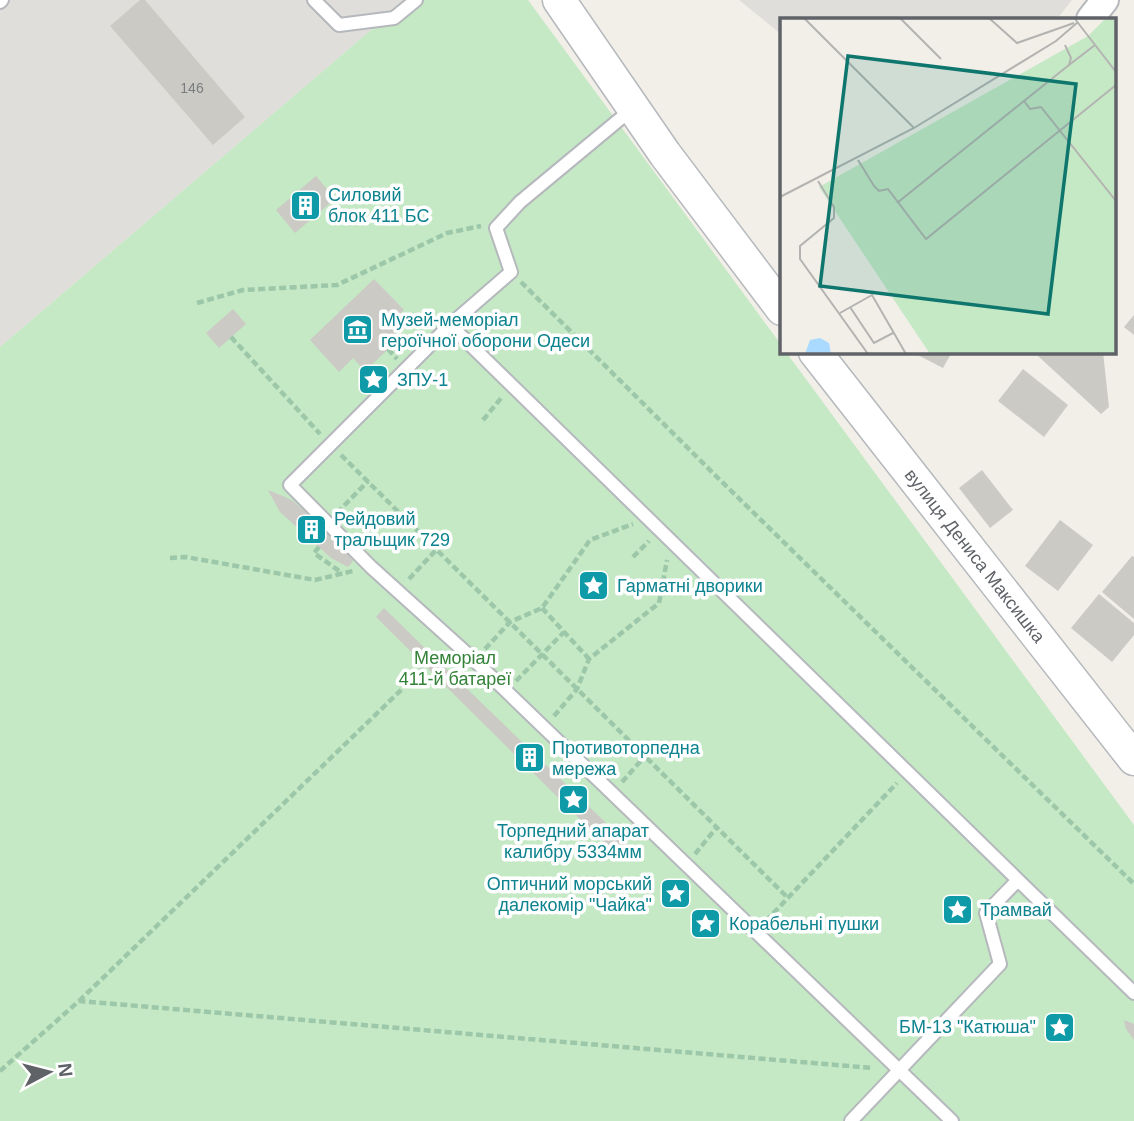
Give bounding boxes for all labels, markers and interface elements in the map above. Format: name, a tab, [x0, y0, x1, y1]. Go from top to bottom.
inset map	[780, 18, 1116, 354]
house number: 146	[180, 80, 204, 96]
place label: Силовий блок 411 БС	[328, 185, 429, 226]
building icon: Силовий блок 411 БС	[288, 188, 322, 222]
place label: Музей-меморіал героїчної оборони Одеси	[381, 310, 590, 351]
museum icon: Музей-меморіал героїчної оборони Одеси	[341, 313, 375, 347]
place icon: ЗПУ-1	[357, 363, 391, 397]
place label: ЗПУ-1	[397, 370, 448, 390]
street label: вулиця Дениса Максишка	[901, 465, 1050, 647]
place label: Рейдовий тральщик 729	[334, 509, 450, 550]
building icon: Рейдовий тральщик 729	[294, 512, 328, 546]
place icon: Гарматні дворики	[577, 569, 611, 603]
place label: Гарматні дворики	[617, 576, 763, 596]
park label: Меморіал 411-й батареї	[399, 648, 511, 689]
place label: Противоторпедна мережа	[552, 738, 701, 779]
building icon: Противоторпедна мережа	[512, 741, 546, 775]
place icon: Торпедний апарат калибру 5334мм	[556, 783, 590, 817]
place label: Торпедний апарат калибру 5334мм	[497, 821, 649, 862]
place label: Оптичний морський далекомір "Чайка"	[487, 874, 652, 915]
place icon: Оптичний морський далекомір "Чайка"	[658, 877, 692, 911]
place icon: Трамвай	[940, 893, 974, 927]
place label: Трамвай	[980, 900, 1052, 920]
place icon: Корабельні пушки	[689, 907, 723, 941]
place label: Корабельні пушки	[729, 914, 879, 934]
place icon: БМ-13 "Катюша"	[1042, 1010, 1076, 1044]
place label: БМ-13 "Катюша"	[899, 1017, 1036, 1037]
north arrow	[14, 1037, 84, 1107]
text: N	[54, 1062, 77, 1078]

